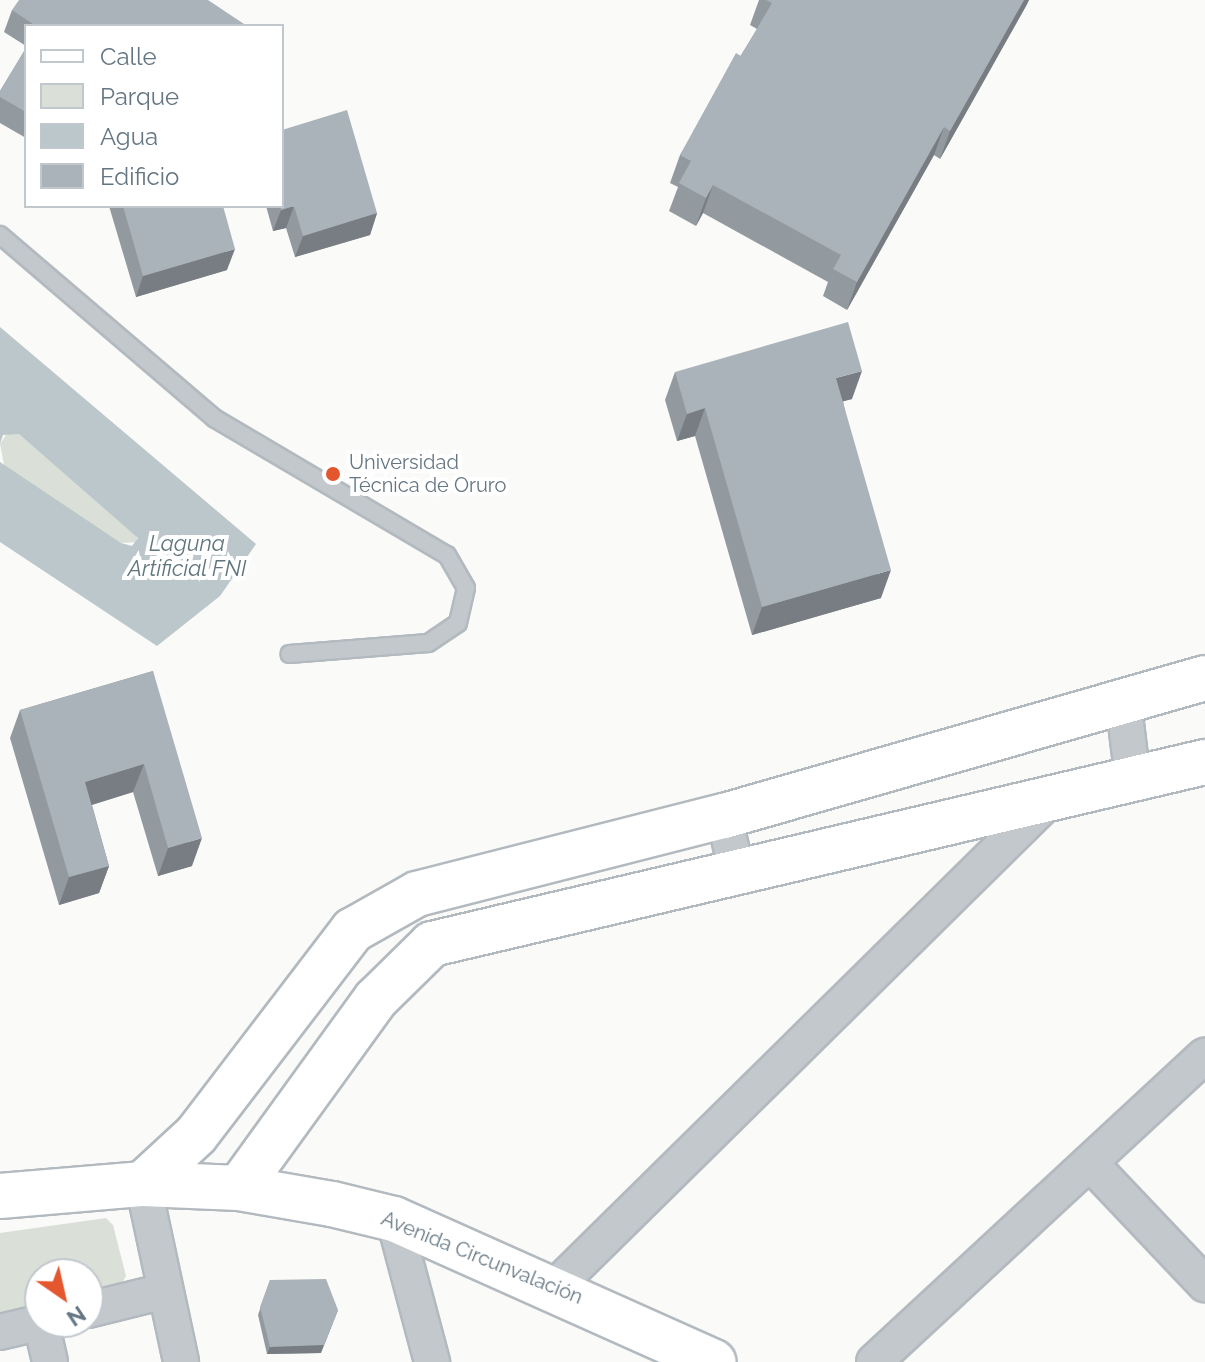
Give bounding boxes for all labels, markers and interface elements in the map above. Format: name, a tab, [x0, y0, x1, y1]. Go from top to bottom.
legend	[24, 24, 284, 208]
text: Calle	[100, 42, 157, 71]
text: Parque	[100, 82, 179, 111]
text: Agua	[100, 122, 158, 151]
text: Edificio	[100, 162, 179, 191]
place label: Universidad Técnica de Oruro	[349, 450, 506, 497]
marker: Universidad Técnica de Oruro	[324, 465, 342, 483]
water label: Laguna Artificial FNI	[127, 530, 247, 582]
street label: Avenida Circunvalación	[378, 1207, 586, 1309]
north arrow	[24, 1258, 104, 1338]
text: N	[62, 1301, 91, 1332]

